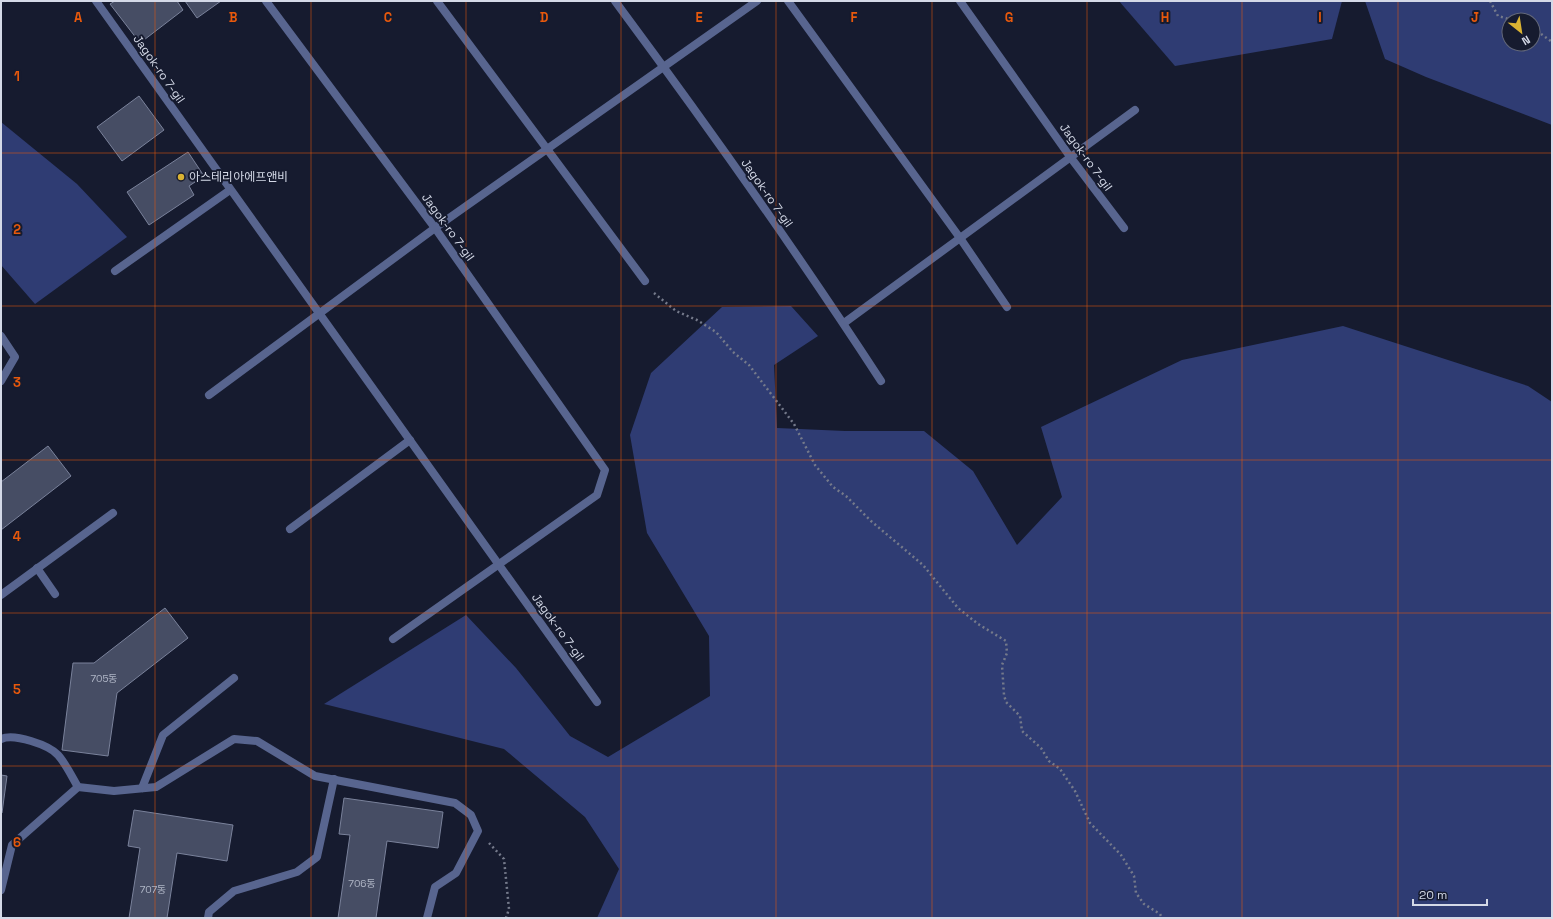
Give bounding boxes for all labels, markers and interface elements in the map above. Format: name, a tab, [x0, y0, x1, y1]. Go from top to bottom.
text: A	[74, 9, 83, 26]
text: B	[229, 9, 238, 26]
text: C	[384, 9, 392, 26]
text: D	[540, 9, 549, 26]
text: E	[695, 9, 703, 26]
text: F	[851, 9, 858, 26]
text: G	[1005, 9, 1013, 26]
text: H	[1161, 9, 1169, 26]
text: I	[1318, 9, 1322, 26]
text: J	[1471, 9, 1479, 26]
north arrow	[1501, 12, 1541, 52]
street label: Jagok-ro 7-gil	[129, 32, 189, 106]
text: N	[1519, 33, 1533, 49]
text: 1	[14, 68, 20, 85]
street label: Jagok-ro 7-gil	[1056, 120, 1116, 194]
street label: Jagok-ro 7-gil	[737, 156, 797, 230]
place label: 아스테리아에프앤비	[189, 169, 288, 185]
marker: 아스테리아에프앤비	[176, 172, 186, 182]
street label: Jagok-ro 7-gil	[418, 190, 478, 264]
text: 2	[13, 221, 21, 238]
text: 3	[13, 374, 21, 391]
text: 4	[13, 528, 21, 545]
street label: Jagok-ro 7-gil	[528, 590, 588, 664]
house number: 705동	[90, 672, 118, 685]
text: 5	[13, 681, 21, 698]
text: 6	[13, 834, 21, 851]
house number: 706동	[348, 877, 376, 890]
scale bar	[1413, 881, 1487, 907]
house number: 707동	[140, 883, 166, 896]
text: 20 m	[1419, 887, 1447, 903]

